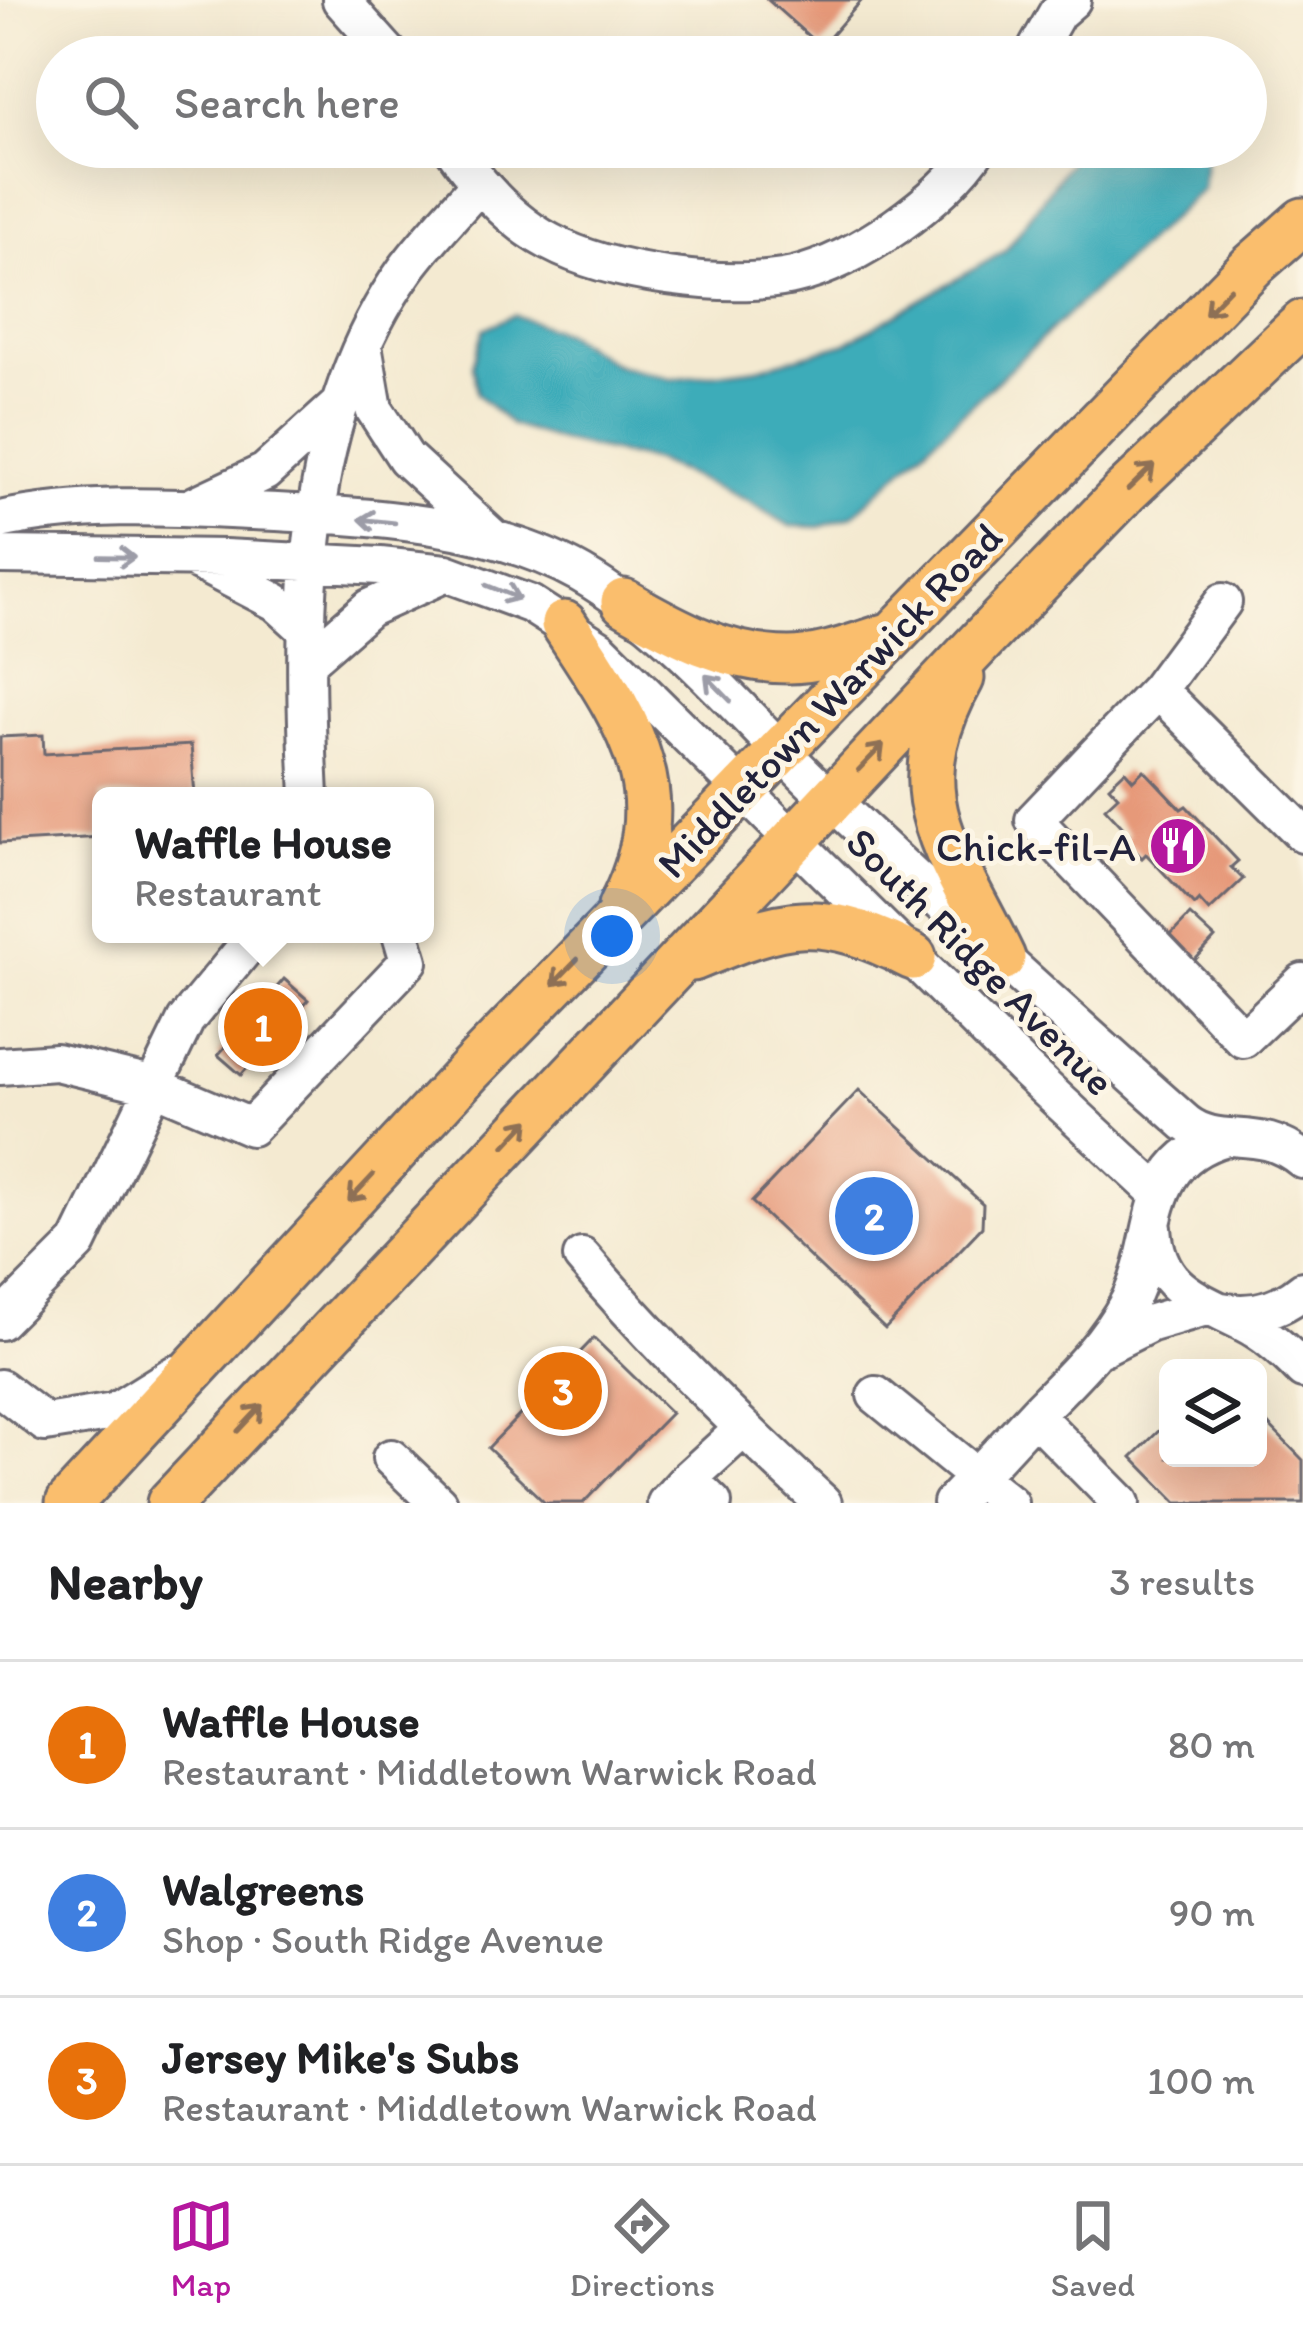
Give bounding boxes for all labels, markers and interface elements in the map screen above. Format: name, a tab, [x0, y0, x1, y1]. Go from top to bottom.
search box	[36, 36, 1267, 168]
icon: search	[78, 69, 144, 135]
text: Search here	[174, 75, 400, 129]
one-way arrow	[1204, 286, 1232, 315]
one-way arrow	[1126, 463, 1156, 491]
one-way arrow	[358, 509, 397, 532]
street label: Middletown Warwick Road	[646, 512, 1013, 889]
one-way arrow	[97, 545, 136, 568]
one-way arrow	[484, 583, 521, 604]
one-way arrow	[704, 674, 732, 703]
one-way arrow	[856, 743, 884, 773]
popup	[92, 787, 434, 943]
text: Waffle House	[134, 815, 392, 869]
restaurant icon: Chick-fil-A	[1147, 815, 1209, 877]
street label: South Ridge Avenue	[836, 816, 1126, 1106]
place label: Chick-fil-A	[936, 821, 1136, 872]
text: Restaurant	[134, 869, 321, 916]
your location	[582, 906, 642, 966]
one-way arrow	[551, 957, 580, 986]
pin: 1	[224, 982, 302, 1072]
one-way arrow	[502, 1119, 531, 1149]
pin: 2	[835, 1171, 913, 1261]
one-way arrow	[348, 1172, 375, 1202]
pin: 3	[524, 1346, 602, 1436]
map controls	[1159, 1359, 1267, 1467]
button: layers	[1159, 1359, 1267, 1467]
one-way arrow	[236, 1403, 264, 1433]
text: Nearby	[48, 1551, 203, 1612]
text: 3 results	[1109, 1558, 1255, 1605]
text: Waffle House	[162, 1694, 420, 1748]
text: 1	[78, 1721, 96, 1768]
text: 80 m	[1168, 1721, 1255, 1768]
text: Restaurant · Middletown Warwick Road	[162, 1748, 817, 1795]
text: Walgreens	[162, 1862, 364, 1916]
text: 2	[77, 1889, 97, 1936]
text: 90 m	[1169, 1889, 1255, 1936]
text: Shop · South Ridge Avenue	[162, 1916, 604, 1963]
text: Jersey Mike's Subs	[162, 2030, 519, 2084]
text: 3	[76, 2057, 98, 2104]
text: 100 m	[1147, 2057, 1255, 2104]
text: Restaurant · Middletown Warwick Road	[162, 2084, 817, 2131]
tab: Map	[168, 2193, 234, 2304]
tab: Directions	[570, 2193, 715, 2304]
tab: Saved	[1051, 2193, 1135, 2304]

